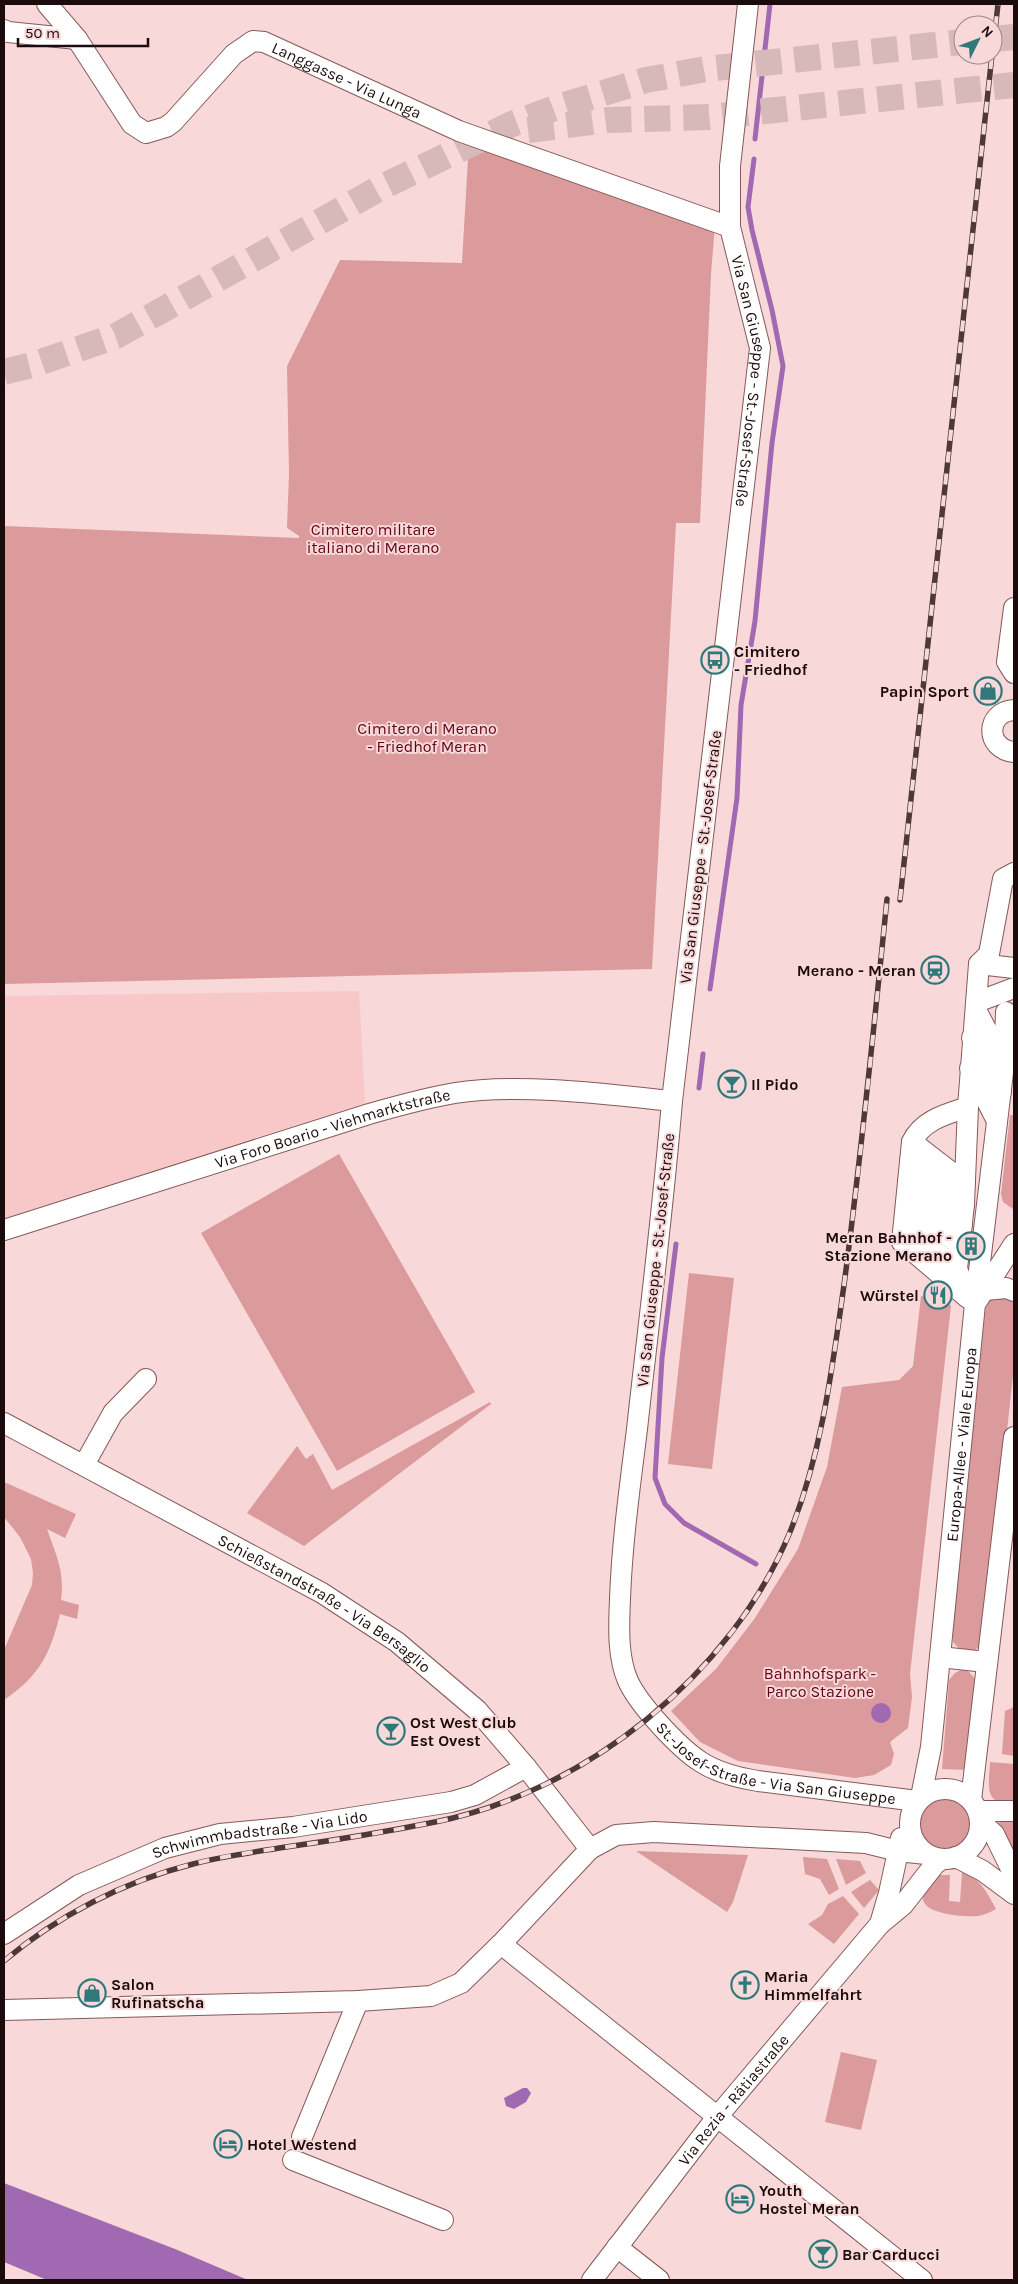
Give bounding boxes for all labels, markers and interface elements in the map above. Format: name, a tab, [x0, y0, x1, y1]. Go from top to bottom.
scale bar	[18, 15, 148, 47]
north arrow	[953, 15, 1003, 65]
text: N	[978, 22, 997, 41]
text: 50 m	[25, 24, 60, 42]
street label: Langgasse - Via Lunga	[269, 38, 424, 123]
street label: Via San Giuseppe - St.-Josef-Straße	[727, 253, 769, 508]
park label: Cimitero militare italiano di Merano	[307, 520, 439, 557]
place label: Cimitero - Friedhof	[734, 642, 808, 679]
bus stop icon: Cimitero - Friedhof	[700, 645, 730, 675]
shop icon: Papin Sport	[973, 676, 1003, 706]
place label: Papin Sport	[880, 682, 969, 701]
park label: Cimitero di Merano - Friedhof Meran	[357, 719, 497, 756]
street label: Via San Giuseppe - St.-Josef-Straße	[676, 729, 725, 985]
station icon: Merano - Meran	[920, 955, 950, 985]
place label: Merano - Meran	[797, 961, 916, 980]
bar icon: Il Pido	[717, 1069, 747, 1099]
place label: Il Pido	[751, 1075, 798, 1094]
street label: Via Foro Boario - Viehmarktstraße	[212, 1085, 452, 1172]
street label: Via San Giuseppe - St.-Josef-Straße	[633, 1132, 678, 1388]
place label: Meran Bahnhof - Stazione Merano	[824, 1228, 952, 1265]
building icon: Meran Bahnhof - Stazione Merano	[956, 1231, 986, 1261]
restaurant icon: Würstel	[923, 1280, 953, 1310]
place label: Würstel	[860, 1286, 919, 1305]
street label: Europa-Allee - Viale Europa	[942, 1346, 981, 1543]
street label: Schießstandstraße - Via Bersaglio	[215, 1530, 435, 1677]
park label: Bahnhofspark - Parco Stazione	[764, 1664, 876, 1701]
place label: Ost West Club Est Ovest	[410, 1713, 517, 1750]
bar icon: Ost West Club Est Ovest	[376, 1716, 406, 1746]
street label: St.-Josef-Straße - Via San Giuseppe	[652, 1718, 897, 1808]
street label: Schwimmbadstraße - Via Lido	[149, 1806, 369, 1863]
place label: Maria Himmelfahrt	[764, 1967, 862, 2004]
church icon: Maria Himmelfahrt	[730, 1970, 760, 2000]
place label: Salon Rufinatscha	[111, 1975, 204, 2012]
shop icon: Salon Rufinatscha	[77, 1978, 107, 2008]
street label: Via Rezia - Rätiastraße	[674, 2030, 793, 2170]
hotel icon: Hotel Westend	[213, 2129, 243, 2159]
place label: Hotel Westend	[247, 2135, 357, 2154]
place label: Youth Hostel Meran	[759, 2181, 860, 2218]
hotel icon: Youth Hostel Meran	[725, 2184, 755, 2214]
bar icon: Bar Carducci	[808, 2239, 838, 2269]
place label: Bar Carducci	[842, 2245, 940, 2264]

